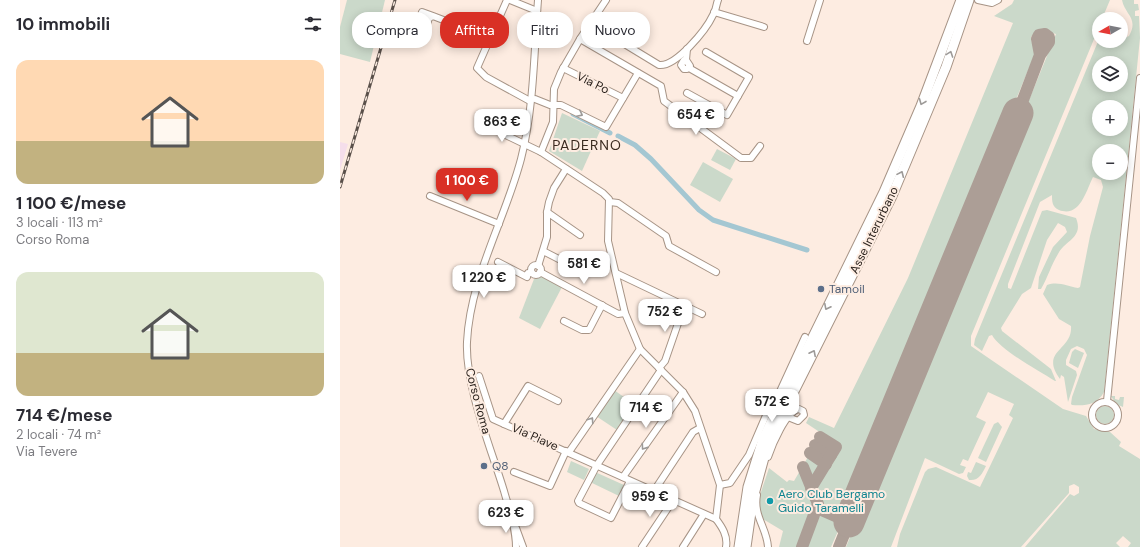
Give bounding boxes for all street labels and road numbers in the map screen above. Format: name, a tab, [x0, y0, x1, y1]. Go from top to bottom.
street label: Via Po	[574, 68, 612, 98]
street label: Asse Interurbano	[846, 184, 902, 276]
street label: Corso Roma	[462, 366, 494, 436]
street label: Via Piave	[509, 420, 561, 454]

